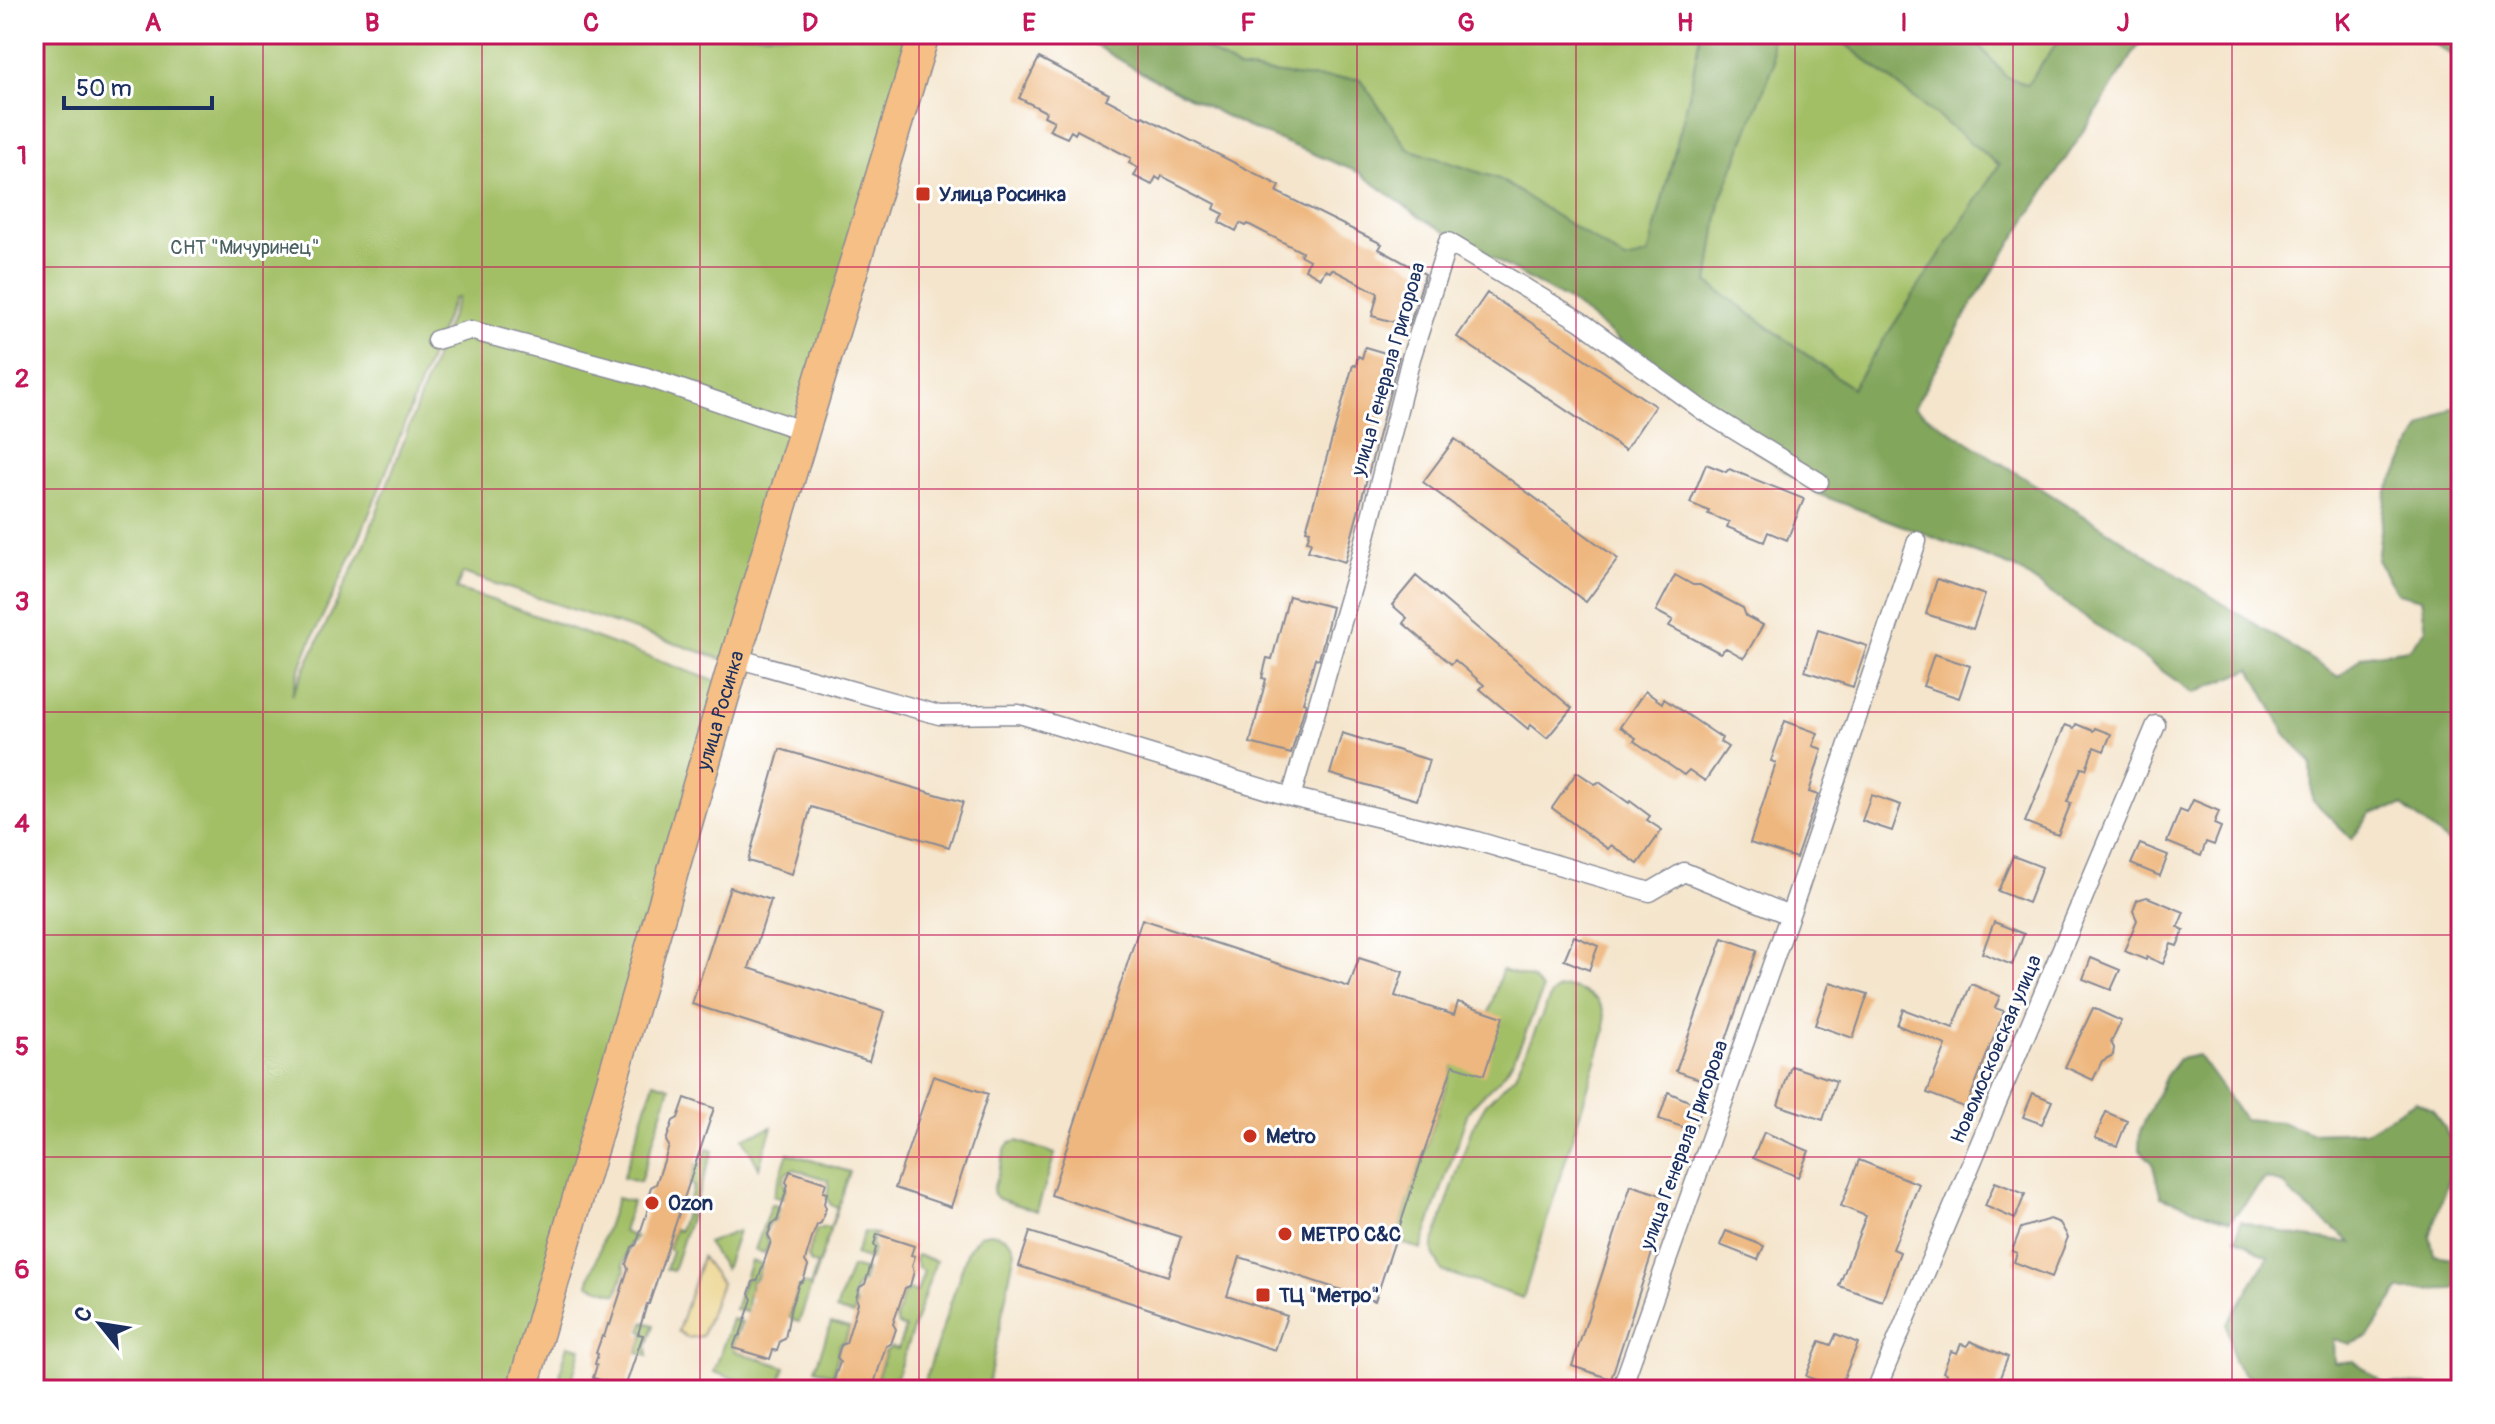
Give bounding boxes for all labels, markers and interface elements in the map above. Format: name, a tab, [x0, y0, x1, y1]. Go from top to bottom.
text: A	[145, 7, 162, 39]
text: B	[365, 7, 379, 39]
text: C	[583, 7, 599, 39]
text: D	[802, 7, 818, 39]
text: E	[1022, 7, 1036, 39]
text: F	[1240, 7, 1256, 39]
text: G	[1457, 7, 1475, 39]
text: H	[1677, 7, 1693, 39]
text: I	[1900, 7, 1908, 39]
text: J	[2117, 7, 2129, 39]
text: K	[2334, 7, 2350, 39]
scale bar	[64, 60, 212, 110]
text: 50 m	[76, 74, 132, 103]
text: 1	[17, 140, 27, 172]
place label: Улица Росинка	[939, 182, 1066, 207]
marker: Улица Росинка	[914, 185, 932, 203]
park label: СНТ "Мичуринец"	[170, 235, 320, 260]
street label: улица Генерала Григорова	[1345, 259, 1430, 480]
text: 2	[15, 363, 29, 395]
text: 3	[15, 586, 29, 618]
street label: улица Росинка	[690, 647, 749, 774]
text: 4	[14, 808, 30, 840]
street label: Новомосковская улица	[1945, 951, 2047, 1147]
text: 5	[15, 1031, 29, 1063]
street label: улица Генерала Григорова	[1634, 1037, 1734, 1254]
place label: Metro	[1266, 1124, 1316, 1149]
marker: Metro	[1241, 1127, 1259, 1145]
place label: Ozon	[668, 1191, 713, 1216]
marker: Ozon	[643, 1194, 661, 1212]
place label: МЕТРО С&С	[1301, 1222, 1401, 1247]
marker: МЕТРО С&С	[1276, 1225, 1294, 1243]
text: 6	[14, 1254, 30, 1286]
place label: ТЦ "Метро"	[1278, 1283, 1379, 1308]
north arrow	[60, 1284, 140, 1364]
marker: ТЦ "Метро"	[1254, 1286, 1272, 1304]
text: С	[68, 1301, 99, 1327]

